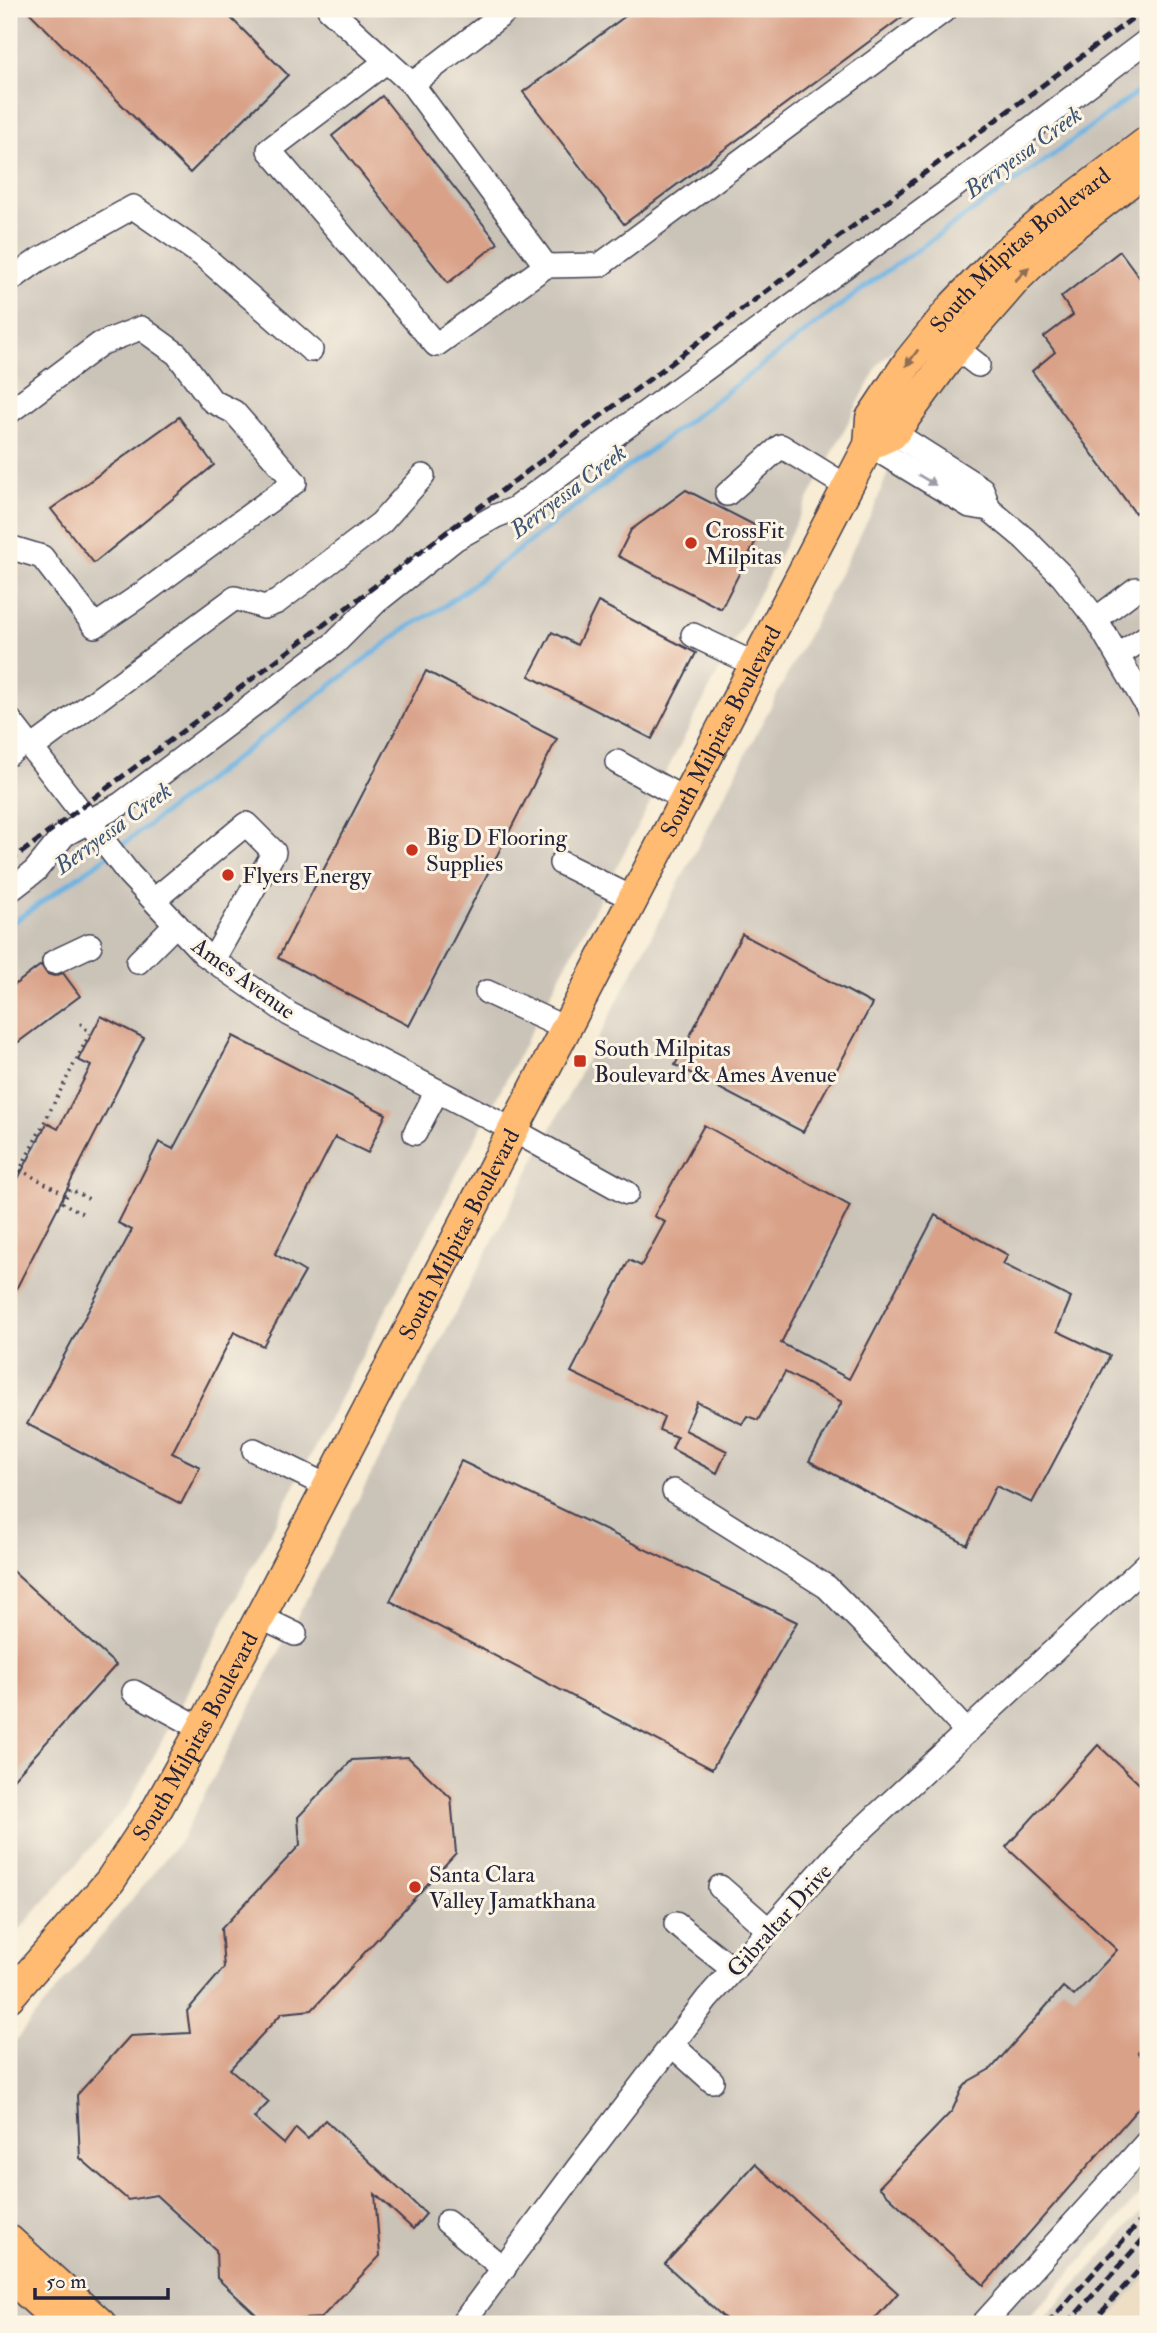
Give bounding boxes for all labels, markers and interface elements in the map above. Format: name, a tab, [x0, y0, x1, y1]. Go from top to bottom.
water label: Berryessa Creek	[957, 99, 1088, 206]
street label: South Milpitas Boulevard	[924, 161, 1116, 339]
one-way arrow	[1013, 266, 1030, 282]
one-way arrow	[905, 349, 919, 368]
water label: Berryessa Creek	[503, 437, 633, 546]
one-way arrow	[918, 474, 937, 486]
place label: CrossFit Milpitas	[705, 516, 785, 572]
marker: CrossFit Milpitas	[683, 535, 699, 551]
street label: South Milpitas Boulevard	[654, 621, 788, 842]
water label: Berryessa Creek	[47, 775, 178, 882]
place label: Big D Flooring Supplies	[426, 823, 568, 879]
marker: Big D Flooring Supplies	[404, 842, 420, 858]
place label: Flyers Energy	[242, 861, 372, 890]
marker: Flyers Energy	[220, 867, 236, 883]
street label: Ames Avenue	[185, 930, 302, 1026]
place label: South Milpitas Boulevard & Ames Avenue	[594, 1034, 837, 1089]
marker: South Milpitas Boulevard & Ames Avenue	[572, 1053, 588, 1069]
street label: South Milpitas Boulevard	[392, 1124, 526, 1345]
street label: South Milpitas Boulevard	[126, 1627, 265, 1846]
street label: Gibraltar Drive	[721, 1857, 838, 1983]
place label: Santa Clara Valley Jamatkhana	[429, 1860, 596, 1915]
marker: Santa Clara Valley Jamatkhana	[407, 1879, 423, 1895]
scale bar	[35, 2256, 168, 2300]
text: 50 m	[46, 2268, 87, 2295]

